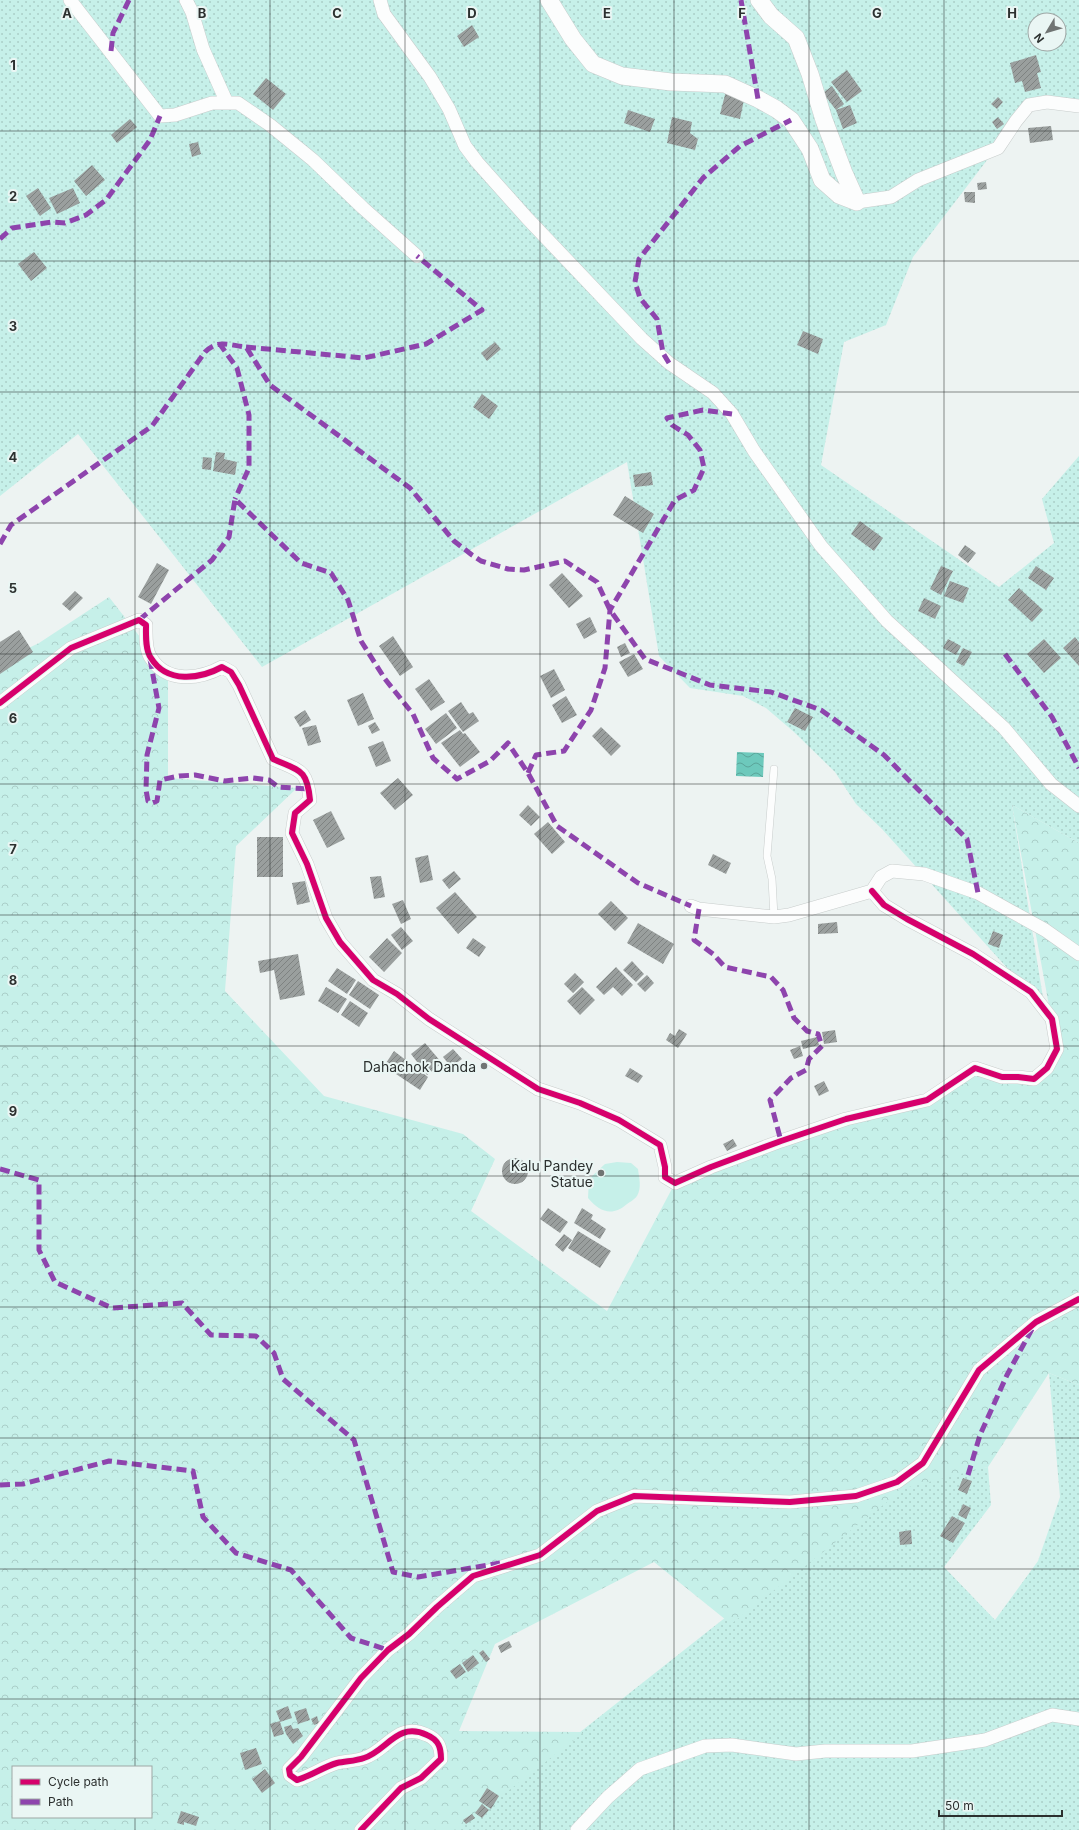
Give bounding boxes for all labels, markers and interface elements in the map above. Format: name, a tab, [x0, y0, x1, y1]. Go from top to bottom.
text: A	[62, 5, 72, 21]
text: B	[198, 5, 207, 21]
text: C	[332, 5, 342, 21]
text: D	[467, 5, 477, 21]
text: E	[603, 5, 611, 21]
text: F	[738, 5, 746, 21]
text: G	[872, 5, 882, 21]
text: H	[1007, 5, 1017, 21]
north arrow	[1027, 12, 1067, 52]
text: N	[1031, 31, 1047, 46]
text: 1	[10, 57, 16, 73]
text: 2	[9, 188, 17, 204]
text: 3	[9, 318, 17, 334]
text: 4	[9, 449, 18, 465]
text: 5	[9, 580, 17, 596]
text: 6	[9, 710, 17, 726]
text: 7	[9, 841, 17, 857]
text: 8	[9, 972, 17, 988]
place label: Dahachok Danda	[363, 1058, 476, 1075]
marker: Dahachok Danda	[479, 1061, 489, 1071]
text: 9	[9, 1103, 17, 1119]
place label: Kalu Pandey Statue	[511, 1157, 593, 1190]
marker: Kalu Pandey Statue	[596, 1168, 606, 1178]
legend	[12, 1766, 152, 1818]
text: Cycle path	[48, 1774, 109, 1789]
scale bar	[939, 1792, 1062, 1818]
text: Path	[48, 1794, 73, 1809]
text: 50 m	[945, 1798, 974, 1813]

